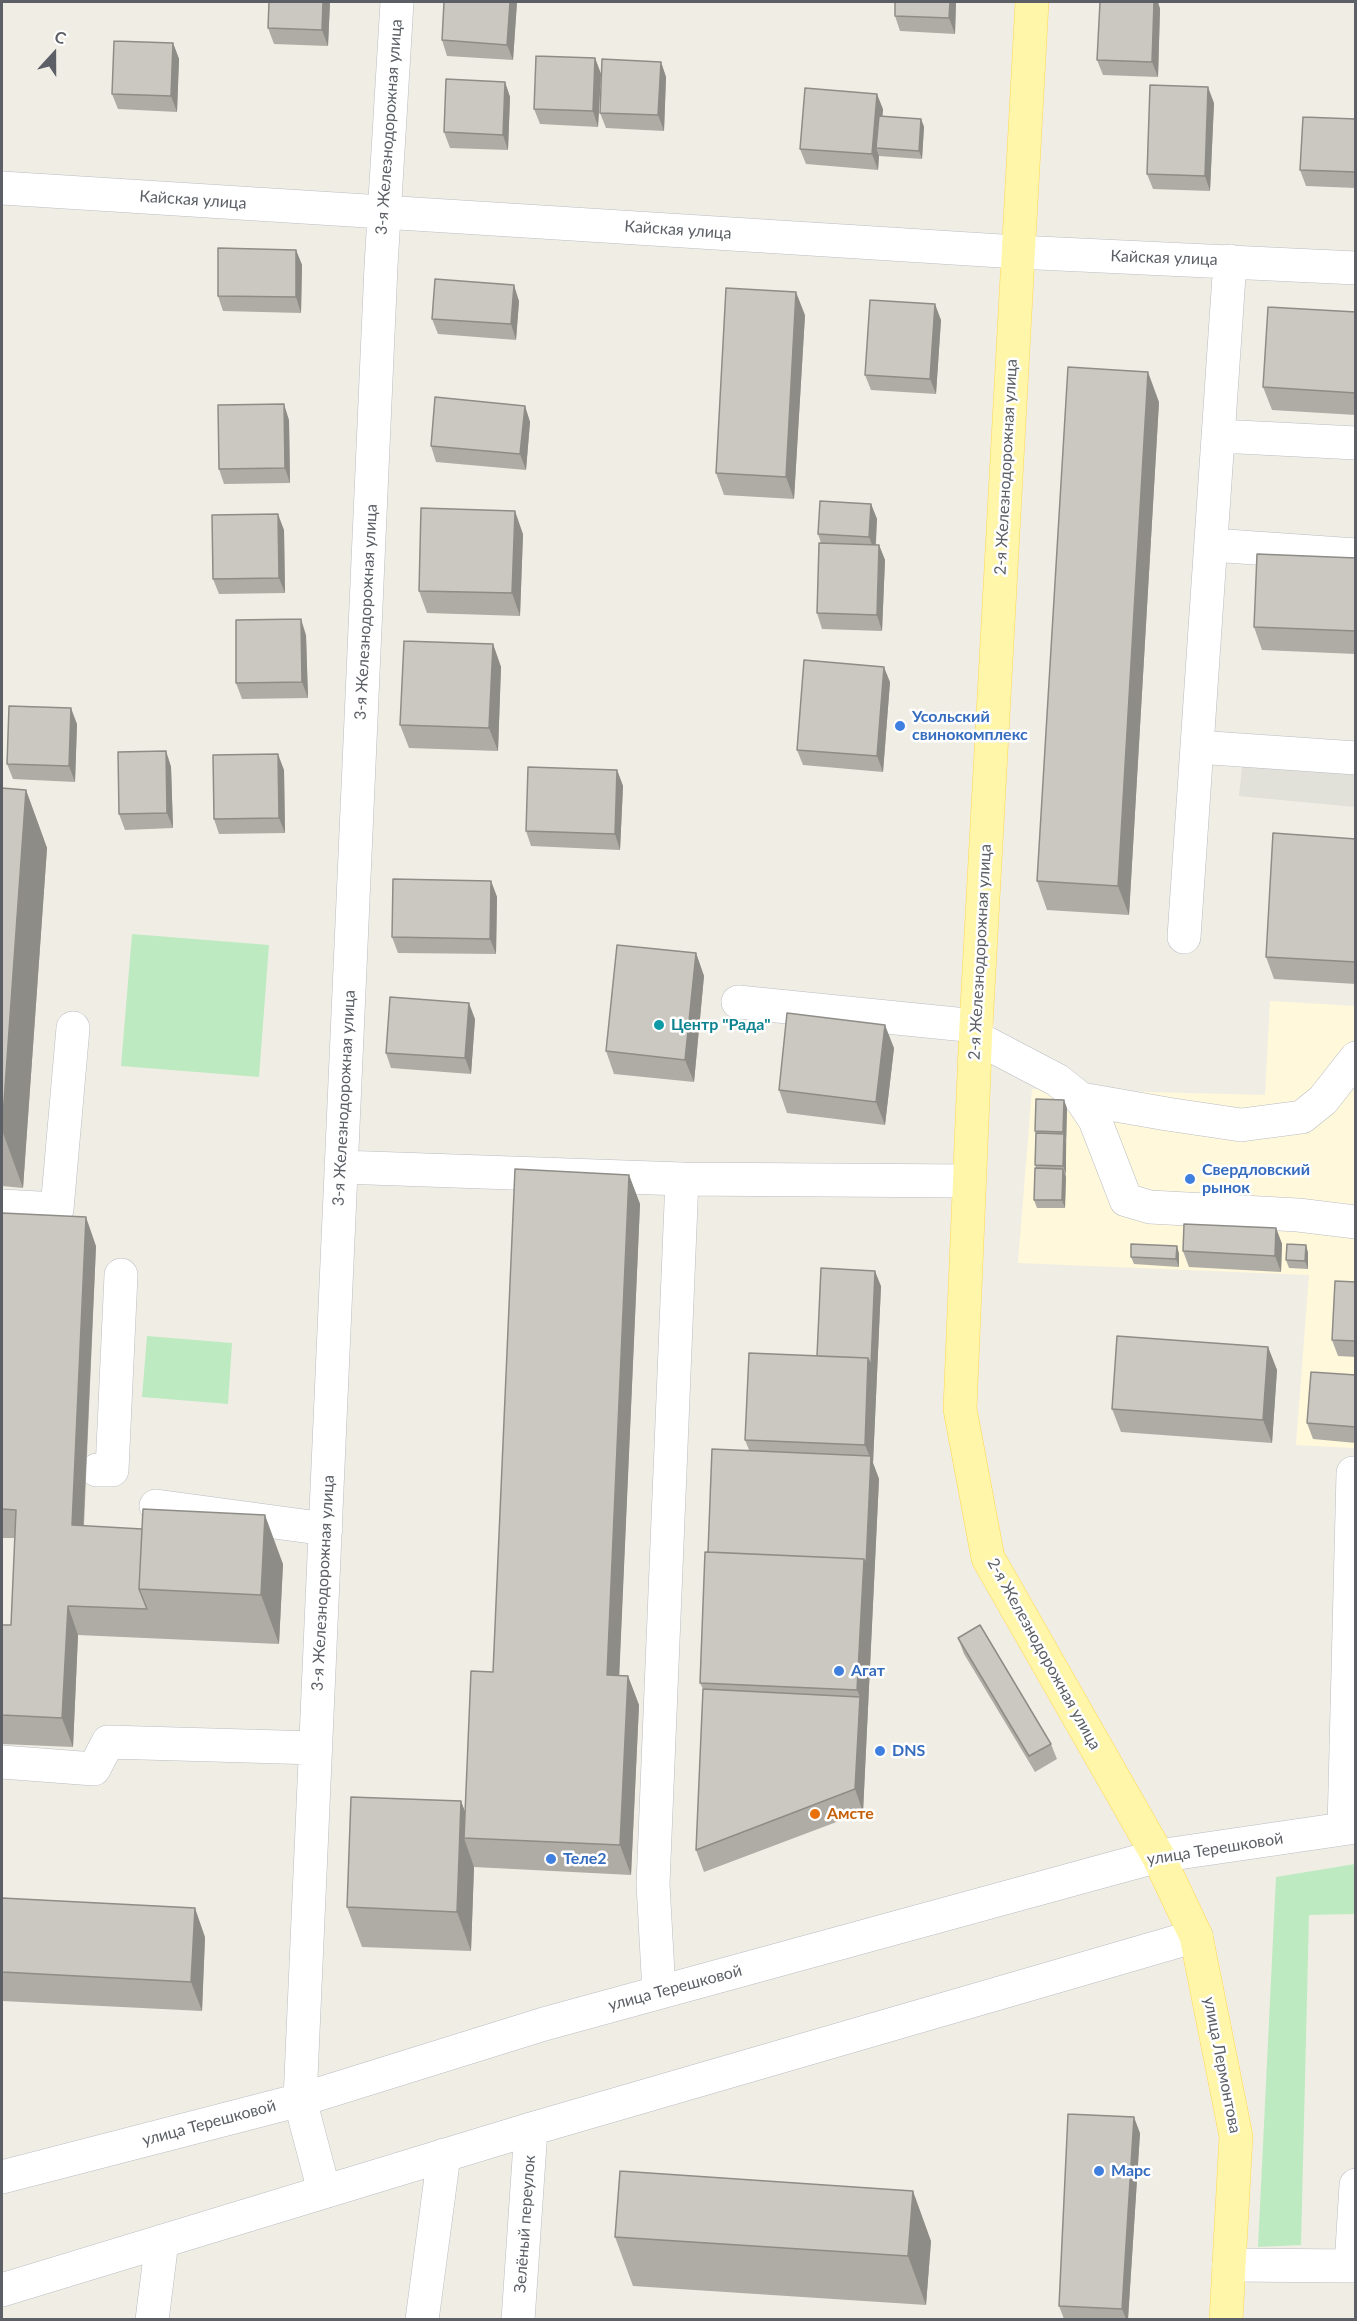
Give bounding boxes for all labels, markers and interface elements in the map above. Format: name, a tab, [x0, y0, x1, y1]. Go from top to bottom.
street label: 3-я Железнодорожная улица	[372, 18, 406, 236]
north arrow	[24, 24, 84, 84]
text: С	[52, 26, 69, 47]
street label: Кайская улица	[139, 187, 247, 213]
street label: Кайская улица	[624, 217, 732, 243]
street label: Кайская улица	[1110, 247, 1218, 269]
street label: 2-я Железнодорожная улица	[991, 359, 1021, 575]
street label: 3-я Железнодорожная улица	[351, 504, 381, 720]
place label: Усольский свинокомплекс	[912, 707, 1028, 745]
marker: Усольский свинокомплекс	[893, 719, 907, 733]
street label: 2-я Железнодорожная улица	[965, 844, 995, 1060]
street label: 3-я Железнодорожная улица	[329, 990, 359, 1206]
place label: Центр "Рада"	[671, 1015, 771, 1035]
marker: Центр "Рада"	[652, 1018, 666, 1032]
place label: Свердловский рынок	[1202, 1160, 1310, 1198]
marker: Свердловский рынок	[1183, 1172, 1197, 1186]
street label: 3-я Железнодорожная улица	[308, 1475, 338, 1691]
street label: 2-я Железнодорожная улица	[983, 1555, 1105, 1753]
place label: Агат	[851, 1661, 885, 1681]
marker: Агат	[832, 1664, 846, 1678]
place label: DNS	[892, 1741, 925, 1761]
marker: DNS	[873, 1744, 887, 1758]
place label: Амсте	[827, 1804, 874, 1824]
marker: Амсте	[808, 1807, 822, 1821]
street label: улица Терешковой	[1146, 1829, 1284, 1869]
place label: Теле2	[563, 1849, 607, 1869]
marker: Теле2	[544, 1852, 558, 1866]
street label: улица Терешковой	[606, 1961, 744, 2015]
street label: улица Лермонтова	[1199, 1995, 1245, 2135]
street label: улица Терешковой	[140, 2096, 278, 2150]
street label: Зелёный переулок	[511, 2154, 539, 2294]
place label: Марс	[1111, 2161, 1151, 2181]
marker: Марс	[1092, 2164, 1106, 2178]

